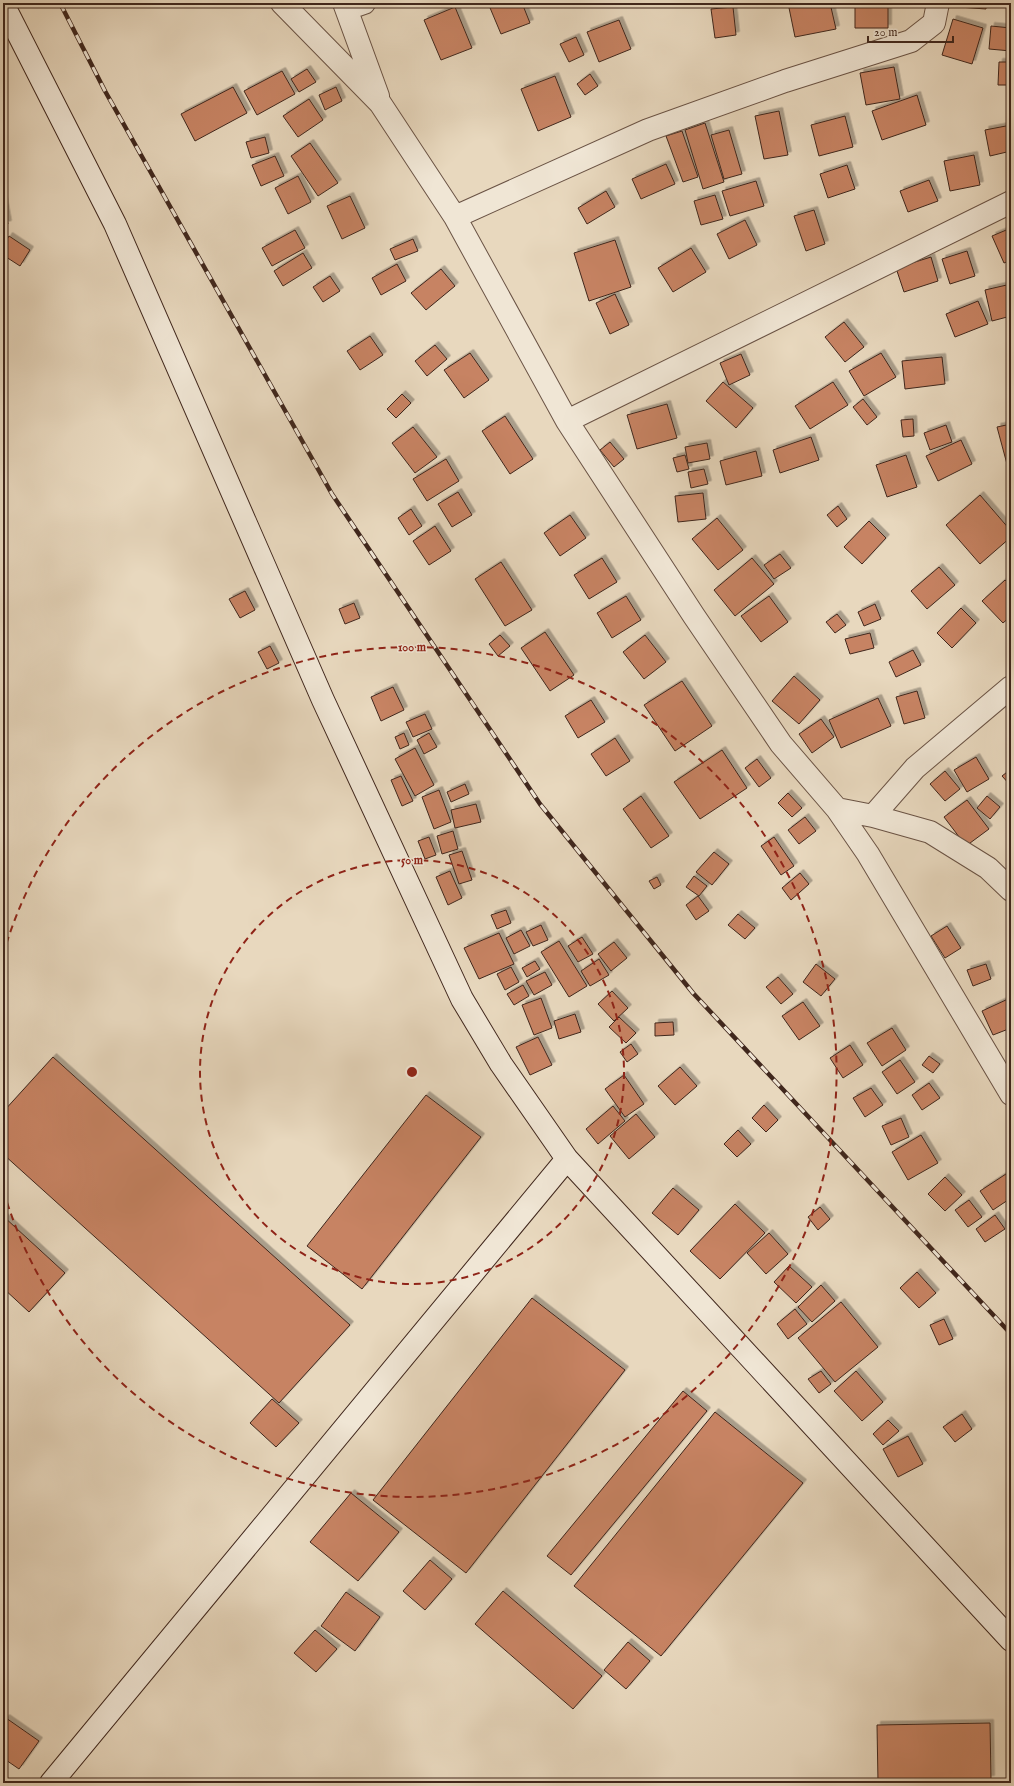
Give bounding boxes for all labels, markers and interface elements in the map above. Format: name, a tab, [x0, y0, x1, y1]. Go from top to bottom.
scale bar	[868, 18, 953, 44]
text: 20 m	[874, 25, 897, 40]
text: 100 m	[398, 640, 427, 655]
text: 50 m	[401, 853, 424, 868]
centre of rings	[405, 1065, 419, 1079]

